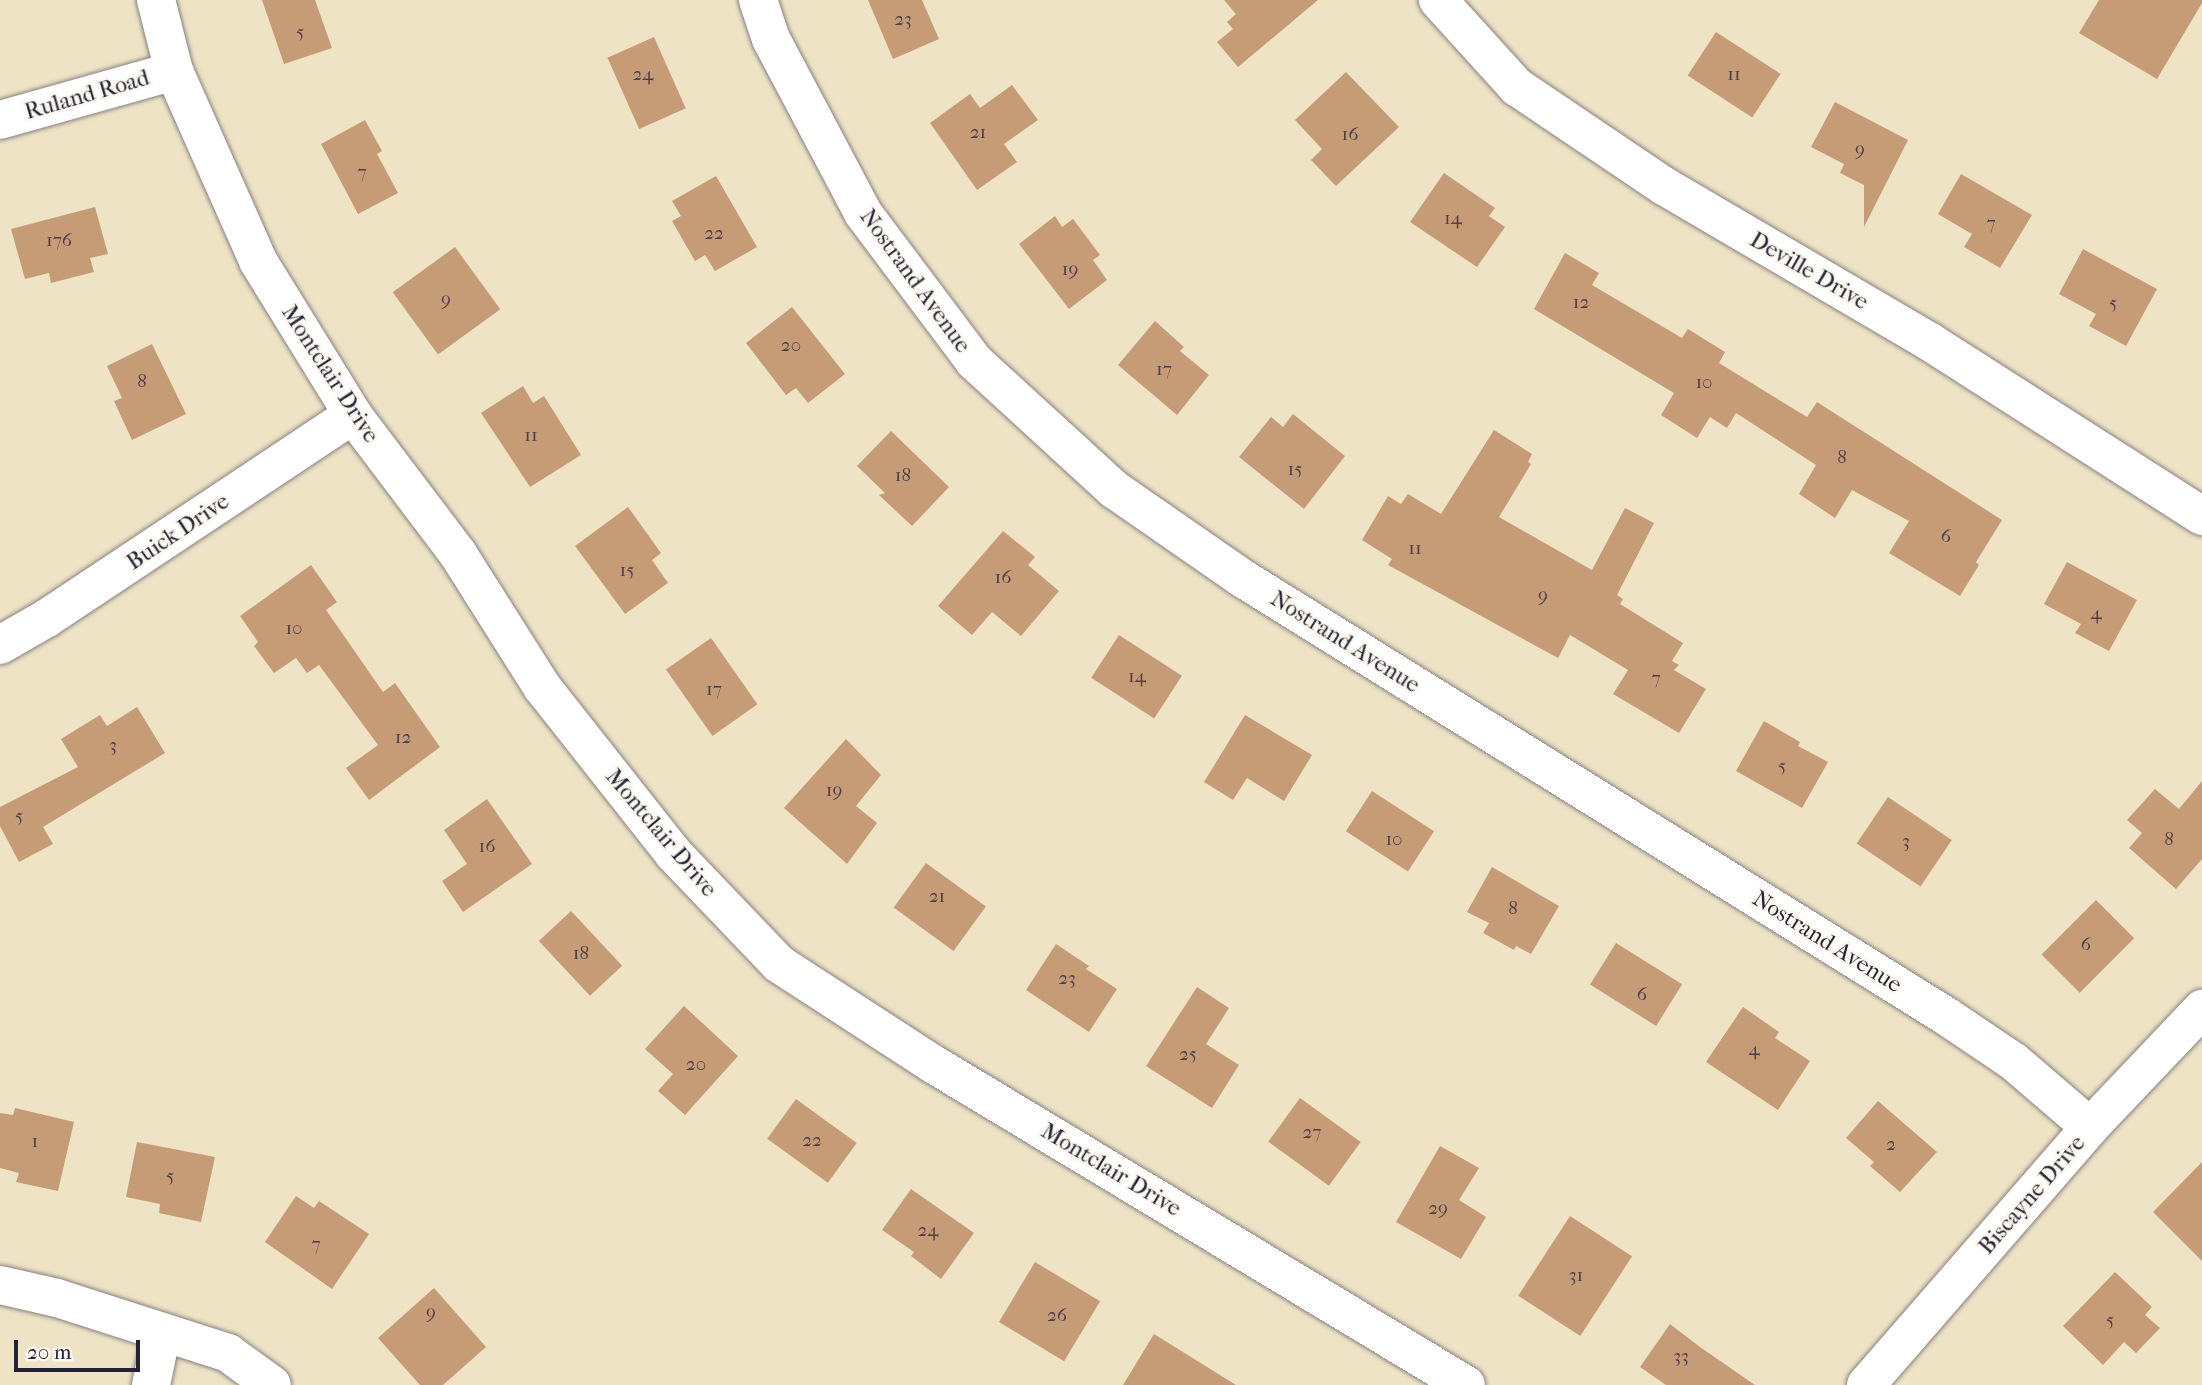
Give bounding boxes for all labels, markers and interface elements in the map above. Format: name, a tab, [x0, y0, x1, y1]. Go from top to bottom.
house number: 23	[894, 9, 912, 31]
house number: 5	[296, 22, 304, 44]
street label: Ruland Road	[22, 64, 152, 126]
house number: 24	[633, 64, 653, 86]
house number: 11	[1727, 64, 1741, 86]
house number: 21	[970, 122, 986, 144]
house number: 16	[1342, 124, 1358, 146]
house number: 9	[1855, 139, 1865, 161]
house number: 7	[357, 162, 367, 184]
street label: Nostrand Avenue	[854, 204, 976, 358]
house number: 14	[1444, 208, 1462, 230]
house number: 7	[1986, 213, 1996, 235]
house number: 22	[704, 223, 724, 245]
street label: Deville Drive	[1745, 226, 1873, 316]
house number: 176	[46, 230, 72, 252]
house number: 19	[1062, 259, 1078, 281]
house number: 9	[441, 289, 451, 311]
house number: 12	[1573, 292, 1589, 314]
house number: 5	[2109, 293, 2117, 315]
street label: Montclair Drive	[275, 300, 385, 448]
house number: 20	[781, 335, 801, 357]
house number: 17	[1156, 359, 1172, 381]
house number: 8	[137, 371, 147, 393]
house number: 10	[1695, 372, 1713, 394]
house number: 11	[524, 425, 538, 447]
house number: 8	[1837, 447, 1847, 469]
house number: 15	[1288, 459, 1302, 481]
house number: 18	[895, 465, 911, 487]
street label: Buick Drive	[122, 488, 234, 576]
house number: 6	[1941, 526, 1951, 548]
house number: 11	[1408, 538, 1422, 560]
house number: 15	[620, 560, 634, 582]
house number: 16	[995, 567, 1011, 589]
street label: Nostrand Avenue	[1265, 585, 1425, 699]
house number: 9	[1538, 585, 1548, 607]
house number: 4	[2090, 603, 2102, 625]
house number: 10	[285, 618, 303, 640]
house number: 14	[1128, 666, 1146, 688]
house number: 7	[1651, 668, 1661, 690]
house number: 17	[706, 679, 722, 701]
house number: 12	[395, 727, 411, 749]
house number: 3	[109, 735, 117, 757]
house number: 5	[1778, 756, 1786, 778]
street label: Montclair Drive	[600, 763, 722, 903]
house number: 19	[826, 780, 842, 802]
house number: 5	[15, 806, 23, 828]
house number: 10	[1385, 829, 1403, 851]
house number: 8	[2164, 829, 2174, 851]
house number: 3	[1902, 831, 1910, 853]
house number: 16	[479, 836, 495, 858]
street label: Nostrand Avenue	[1747, 885, 1907, 999]
house number: 21	[929, 886, 945, 908]
house number: 8	[1508, 898, 1518, 920]
house number: 6	[2081, 934, 2091, 956]
house number: 18	[573, 943, 589, 965]
house number: 23	[1058, 968, 1076, 990]
house number: 6	[1637, 984, 1647, 1006]
house number: 4	[1748, 1039, 1760, 1061]
house number: 25	[1179, 1044, 1197, 1066]
house number: 20	[686, 1054, 706, 1076]
street label: Montclair Drive	[1036, 1117, 1186, 1223]
house number: 27	[1303, 1122, 1321, 1144]
house number: 22	[802, 1130, 822, 1152]
street label: Biscayne Drive	[1973, 1130, 2091, 1260]
house number: 1	[32, 1131, 38, 1153]
house number: 2	[1886, 1134, 1896, 1156]
house number: 5	[166, 1166, 174, 1188]
house number: 29	[1428, 1198, 1448, 1220]
house number: 24	[918, 1220, 938, 1242]
house number: 7	[311, 1234, 321, 1256]
house number: 31	[1569, 1265, 1583, 1287]
house number: 9	[426, 1302, 436, 1324]
house number: 26	[1047, 1305, 1067, 1327]
house number: 5	[2106, 1310, 2114, 1332]
scale bar	[18, 1326, 144, 1370]
text: 20 m	[27, 1340, 71, 1364]
house number: 33	[1673, 1346, 1689, 1368]

